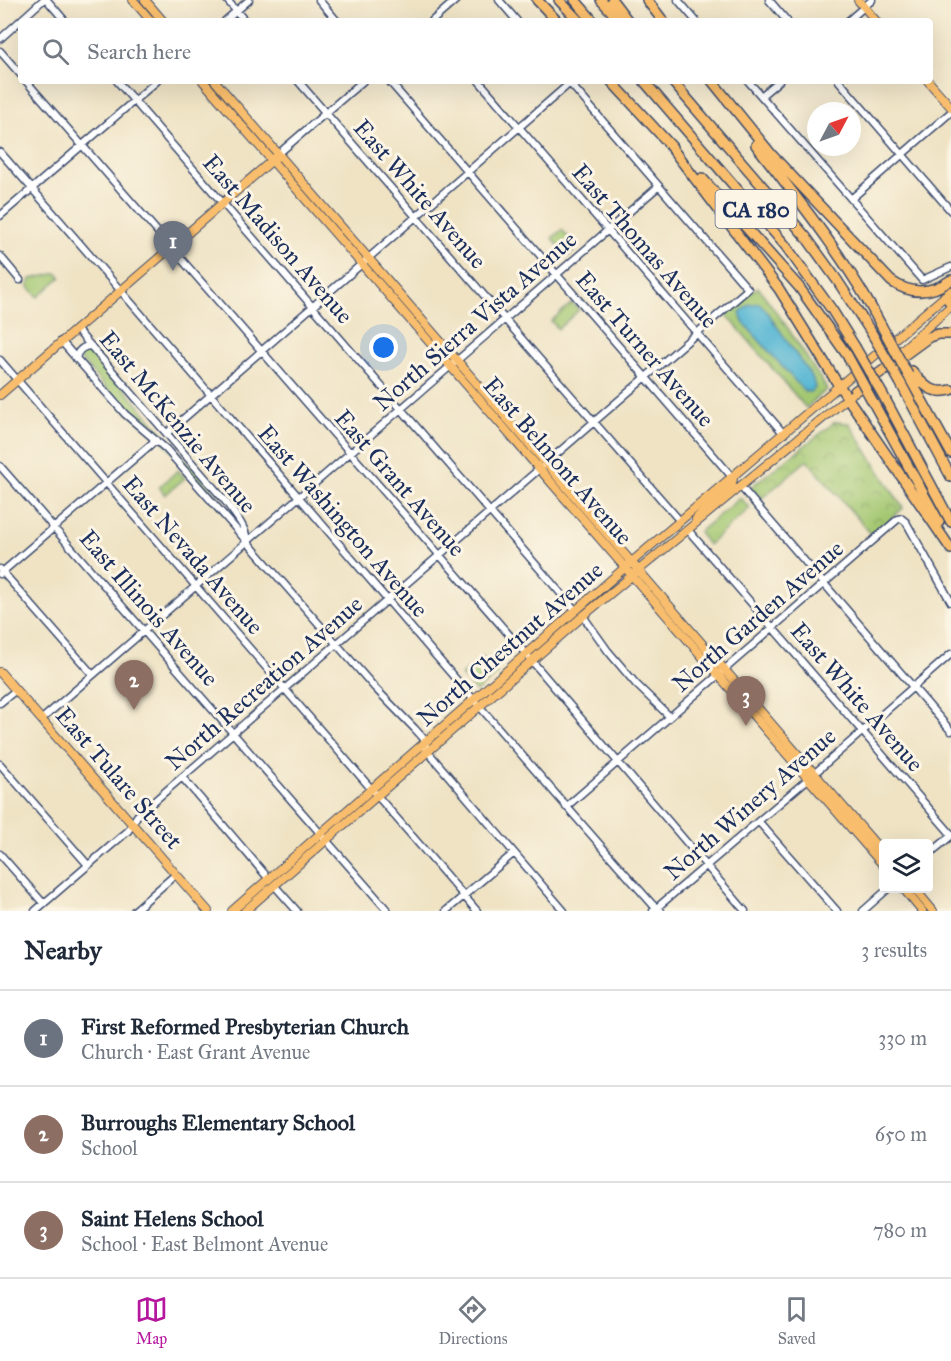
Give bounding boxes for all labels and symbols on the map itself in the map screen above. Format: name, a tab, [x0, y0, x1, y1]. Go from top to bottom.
north arrow	[807, 102, 861, 156]
street label: East White Avenue	[347, 113, 493, 275]
street label: East Madison Avenue	[196, 148, 360, 330]
street label: East Thomas Avenue	[565, 158, 725, 334]
road number: CA 180	[716, 190, 796, 228]
pin: 1	[154, 222, 192, 271]
street label: North Sierra Vista Avenue	[367, 225, 583, 417]
street label: East Turner Avenue	[569, 265, 721, 433]
street label: East McKenzie Avenue	[93, 325, 263, 519]
your location	[369, 333, 398, 362]
street label: East Belmont Avenue	[477, 371, 639, 551]
street label: East Grant Avenue	[328, 403, 472, 563]
street label: East Washington Avenue	[251, 419, 435, 623]
street label: East Nevada Avenue	[116, 469, 270, 641]
street label: East Illinois Avenue	[73, 524, 225, 692]
street label: North Garden Avenue	[666, 534, 850, 698]
street label: North Chestnut Avenue	[411, 555, 609, 733]
street label: North Recreation Avenue	[159, 589, 369, 777]
street label: East White Avenue	[784, 616, 930, 778]
pin: 2	[114, 660, 154, 710]
pin: 3	[726, 676, 766, 726]
street label: East Tulare Street	[49, 701, 189, 856]
street label: North Winery Avenue	[658, 721, 842, 887]

